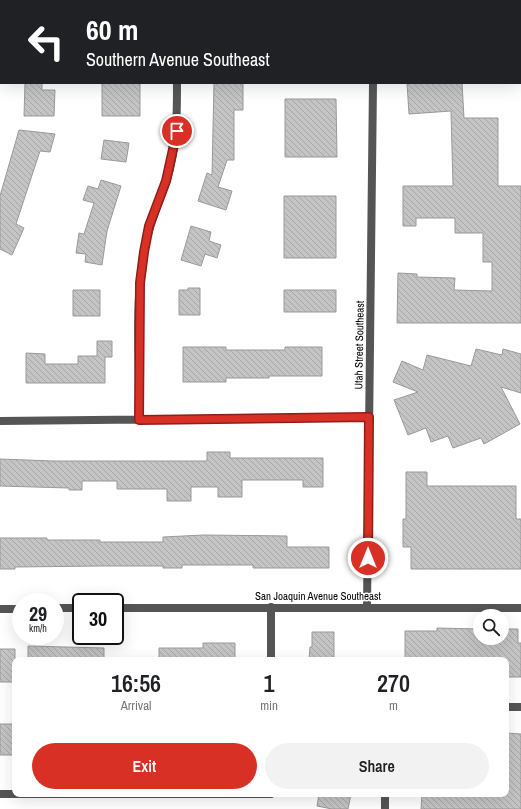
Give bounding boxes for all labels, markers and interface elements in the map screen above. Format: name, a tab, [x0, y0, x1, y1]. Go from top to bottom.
text: 60 m	[86, 11, 138, 49]
icon: left	[20, 16, 72, 68]
text: Southern Avenue Southeast	[86, 47, 270, 72]
pin	[160, 114, 194, 148]
icon: arrive	[166, 120, 188, 142]
street label: Utah Street Southeast	[351, 300, 367, 389]
position arrow	[347, 537, 389, 579]
street label: San Joaquin Avenue Southeast	[255, 589, 382, 603]
speed limit sign: 30	[72, 593, 124, 645]
text: 29	[29, 600, 47, 627]
map controls	[473, 609, 509, 645]
button: search	[473, 609, 509, 645]
text: km/h	[29, 622, 47, 635]
text: 16:56	[111, 667, 161, 699]
text: 1	[264, 667, 275, 699]
text: 270	[377, 667, 410, 699]
text: Arrival	[121, 697, 151, 714]
text: min	[260, 697, 278, 714]
text: m	[389, 697, 398, 714]
button: Exit	[32, 743, 257, 789]
button: Share	[265, 743, 489, 789]

